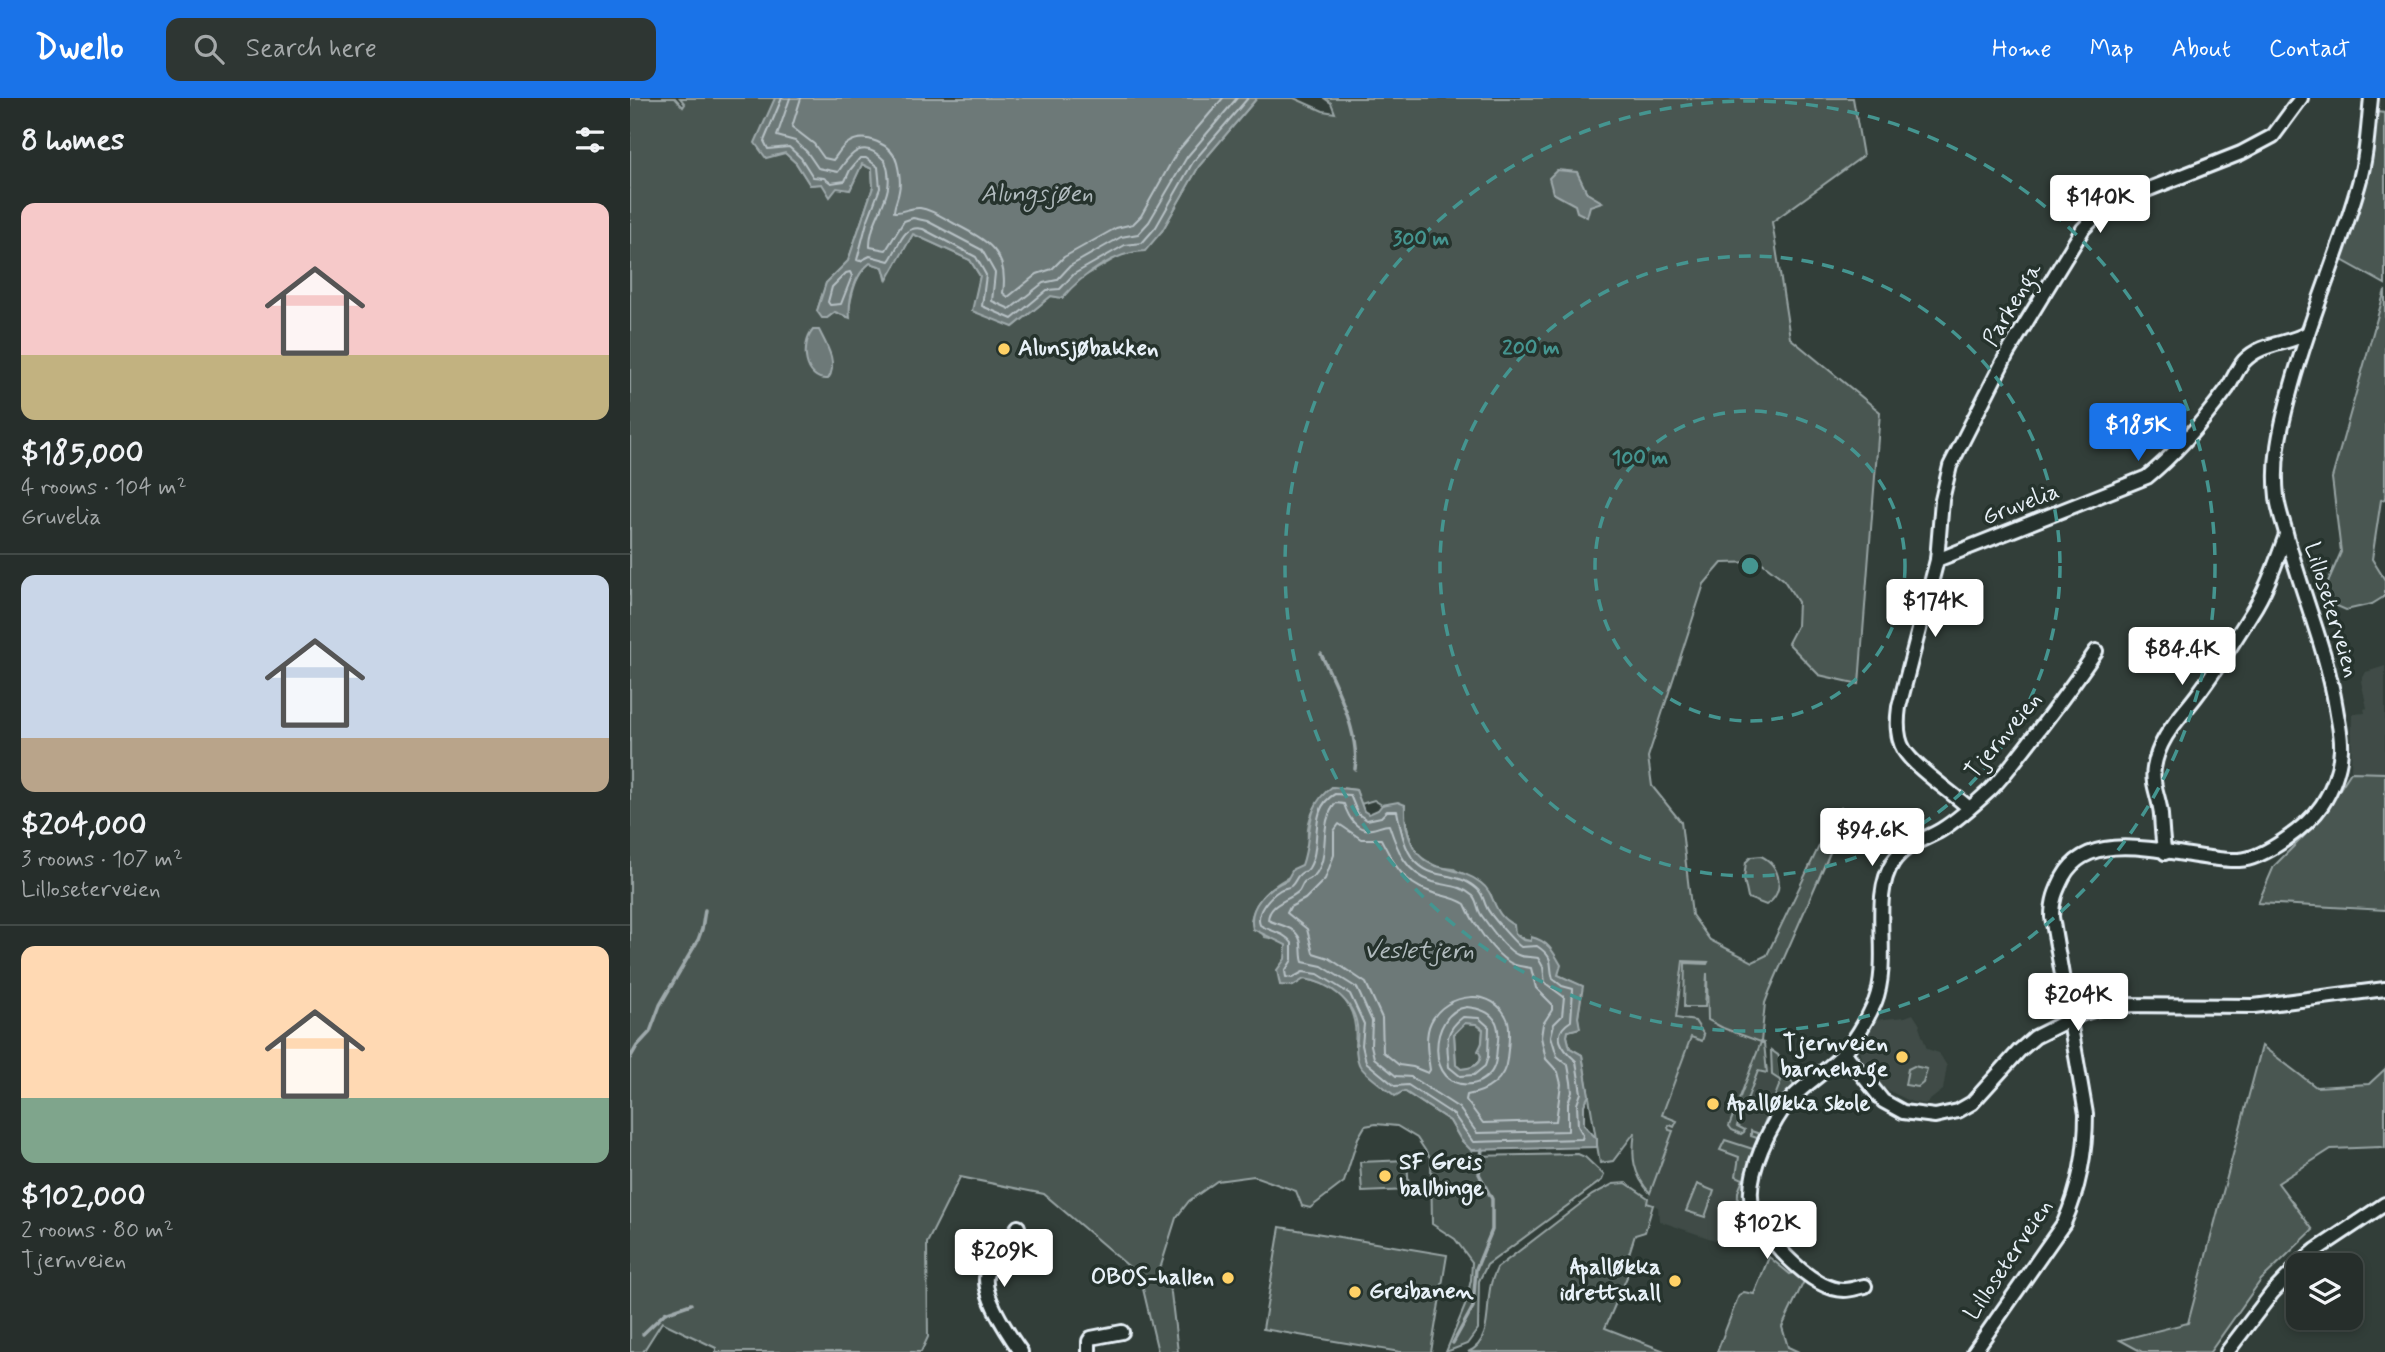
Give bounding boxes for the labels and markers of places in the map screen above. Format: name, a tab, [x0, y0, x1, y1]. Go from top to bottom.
pin: $140K	[2051, 176, 2149, 235]
place label: Alunsjøbakken	[1018, 334, 1159, 364]
marker: Alunsjøbakken	[996, 341, 1012, 357]
pin: $185K	[2089, 404, 2187, 463]
centre of rings	[1738, 554, 1762, 578]
pin: $174K	[1886, 580, 1984, 639]
pin: $84.4K	[2125, 628, 2239, 687]
pin: $94.6K	[1815, 808, 1929, 868]
pin: $204K	[2029, 974, 2127, 1033]
place label: Tjernveien barnehage	[1780, 1029, 1889, 1088]
marker: Tjernveien barnehage	[1894, 1049, 1910, 1065]
place label: Apalløkka skole	[1727, 1089, 1871, 1120]
marker: Apalløkka skole	[1705, 1096, 1721, 1112]
place label: SF Greis ballbinge	[1399, 1148, 1484, 1206]
marker: SF Greis ballbinge	[1377, 1168, 1393, 1184]
pin: $102K	[1718, 1202, 1816, 1261]
pin: $209K	[955, 1230, 1053, 1289]
place label: Apalløkka idrettshall	[1559, 1253, 1661, 1309]
place label: OBOS-hallen	[1091, 1263, 1214, 1293]
marker: OBOS-hallen	[1220, 1270, 1236, 1286]
marker: Apalløkka idrettshall	[1667, 1273, 1683, 1289]
place label: Greibanen	[1369, 1277, 1475, 1307]
marker: Greibanen	[1347, 1284, 1363, 1300]

